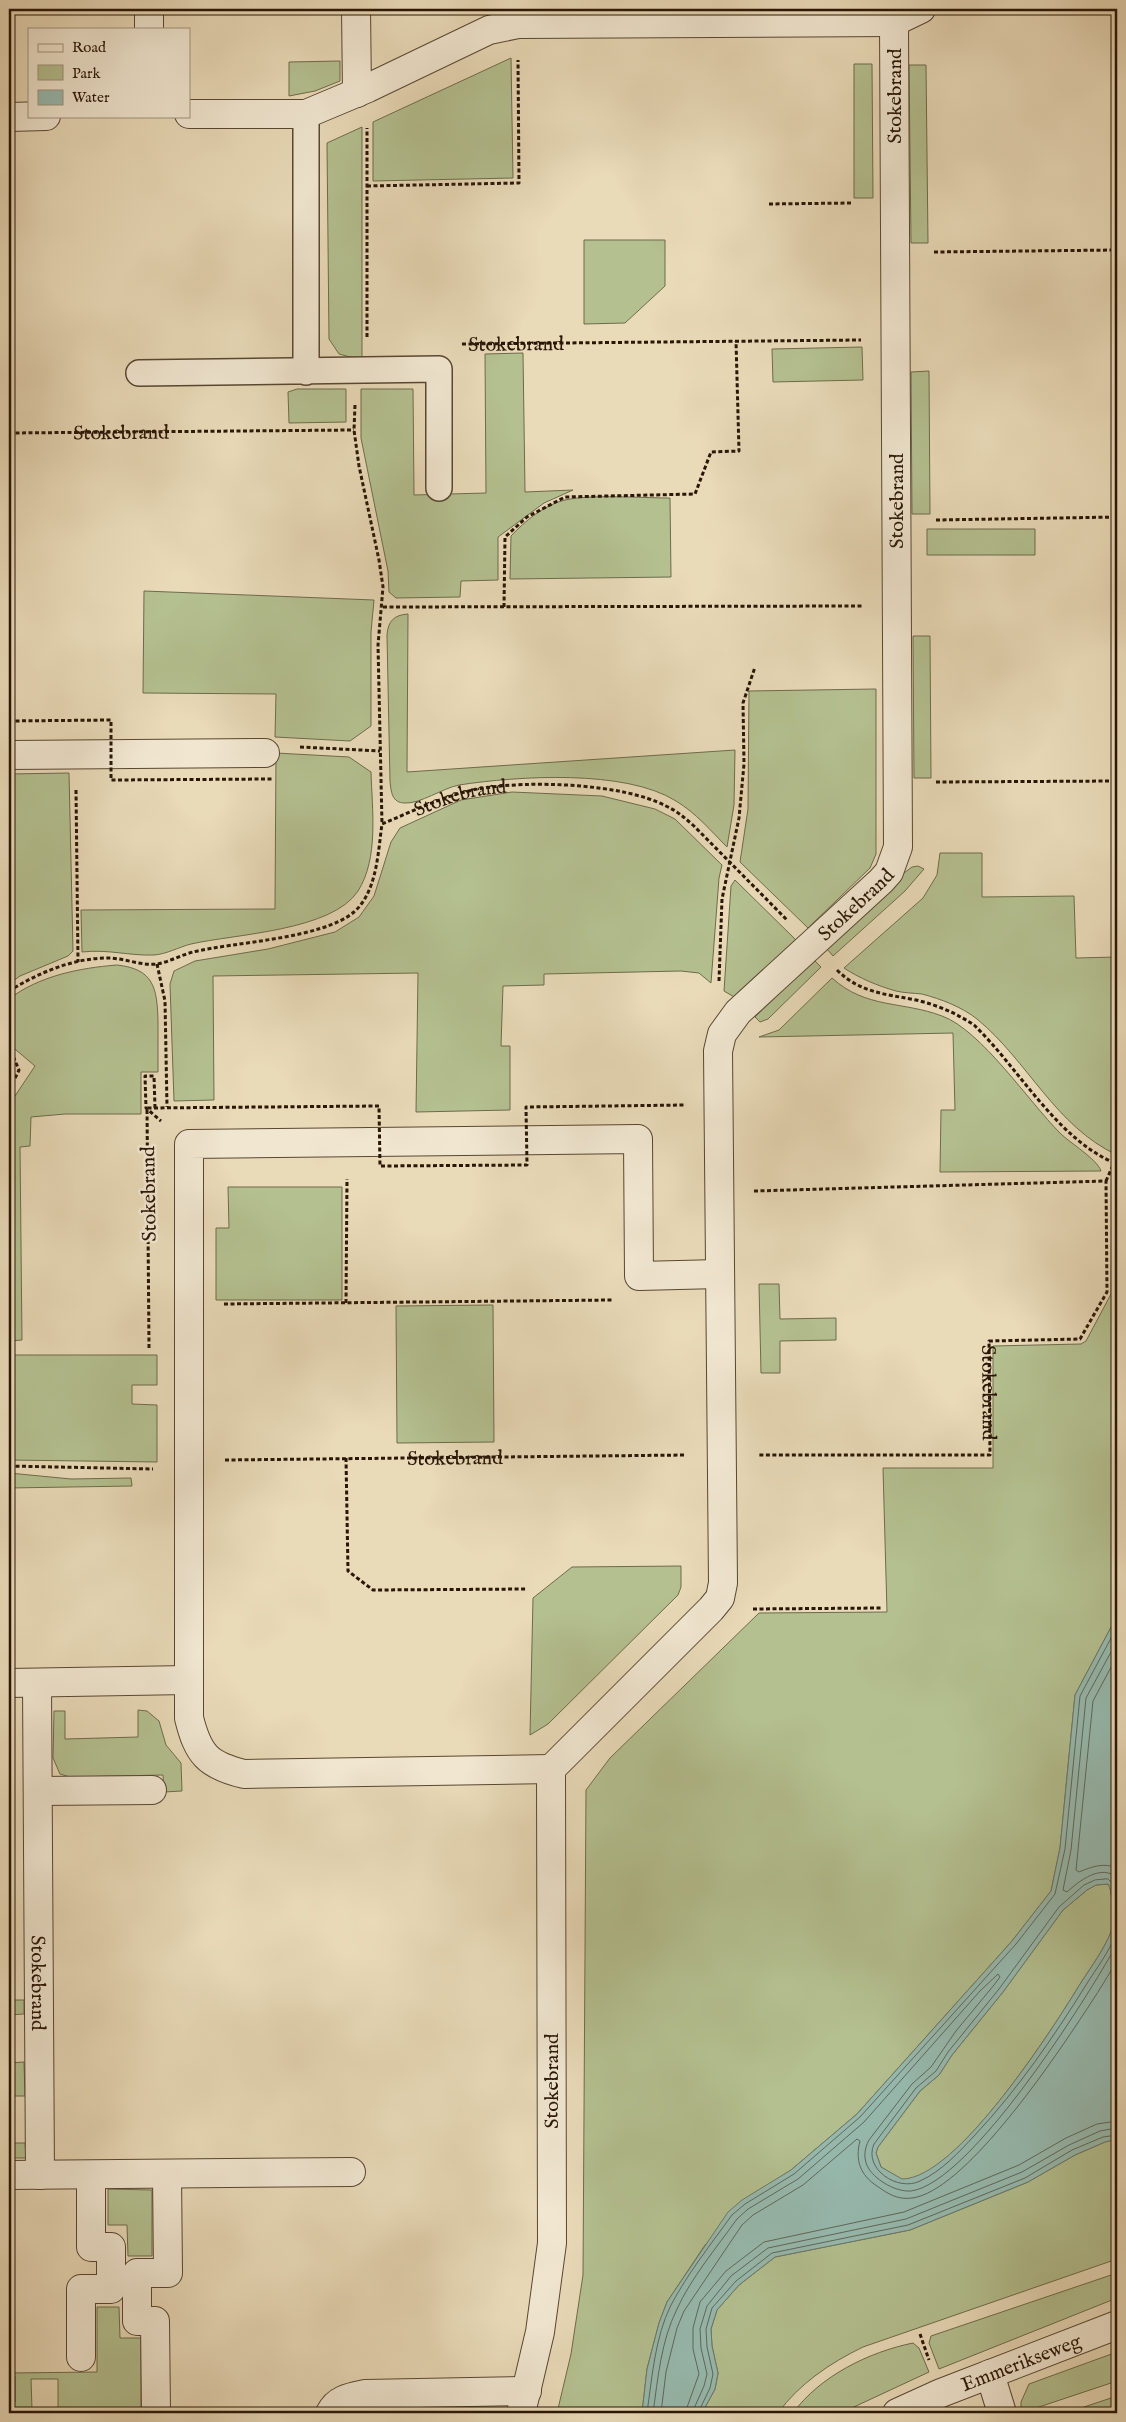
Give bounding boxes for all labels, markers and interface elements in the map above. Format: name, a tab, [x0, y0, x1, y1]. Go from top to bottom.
legend	[28, 28, 190, 118]
text: Road	[72, 38, 107, 57]
street label: Stokebrand	[883, 48, 908, 144]
text: Park	[72, 64, 102, 83]
text: Water	[72, 88, 110, 107]
street label: Stokebrand	[468, 332, 564, 358]
street label: Stokebrand	[73, 421, 169, 446]
street label: Stokebrand	[885, 453, 910, 549]
street label: Stokebrand	[410, 774, 508, 823]
street label: Stokebrand	[813, 863, 901, 947]
street label: Stokebrand	[136, 1146, 163, 1242]
street label: Stokebrand	[975, 1345, 1001, 1441]
street label: Stokebrand	[407, 1446, 503, 1472]
street label: Stokebrand	[25, 1935, 50, 2031]
street label: Stokebrand	[540, 2033, 565, 2129]
street label: Emmerikseweg	[958, 2329, 1086, 2398]

